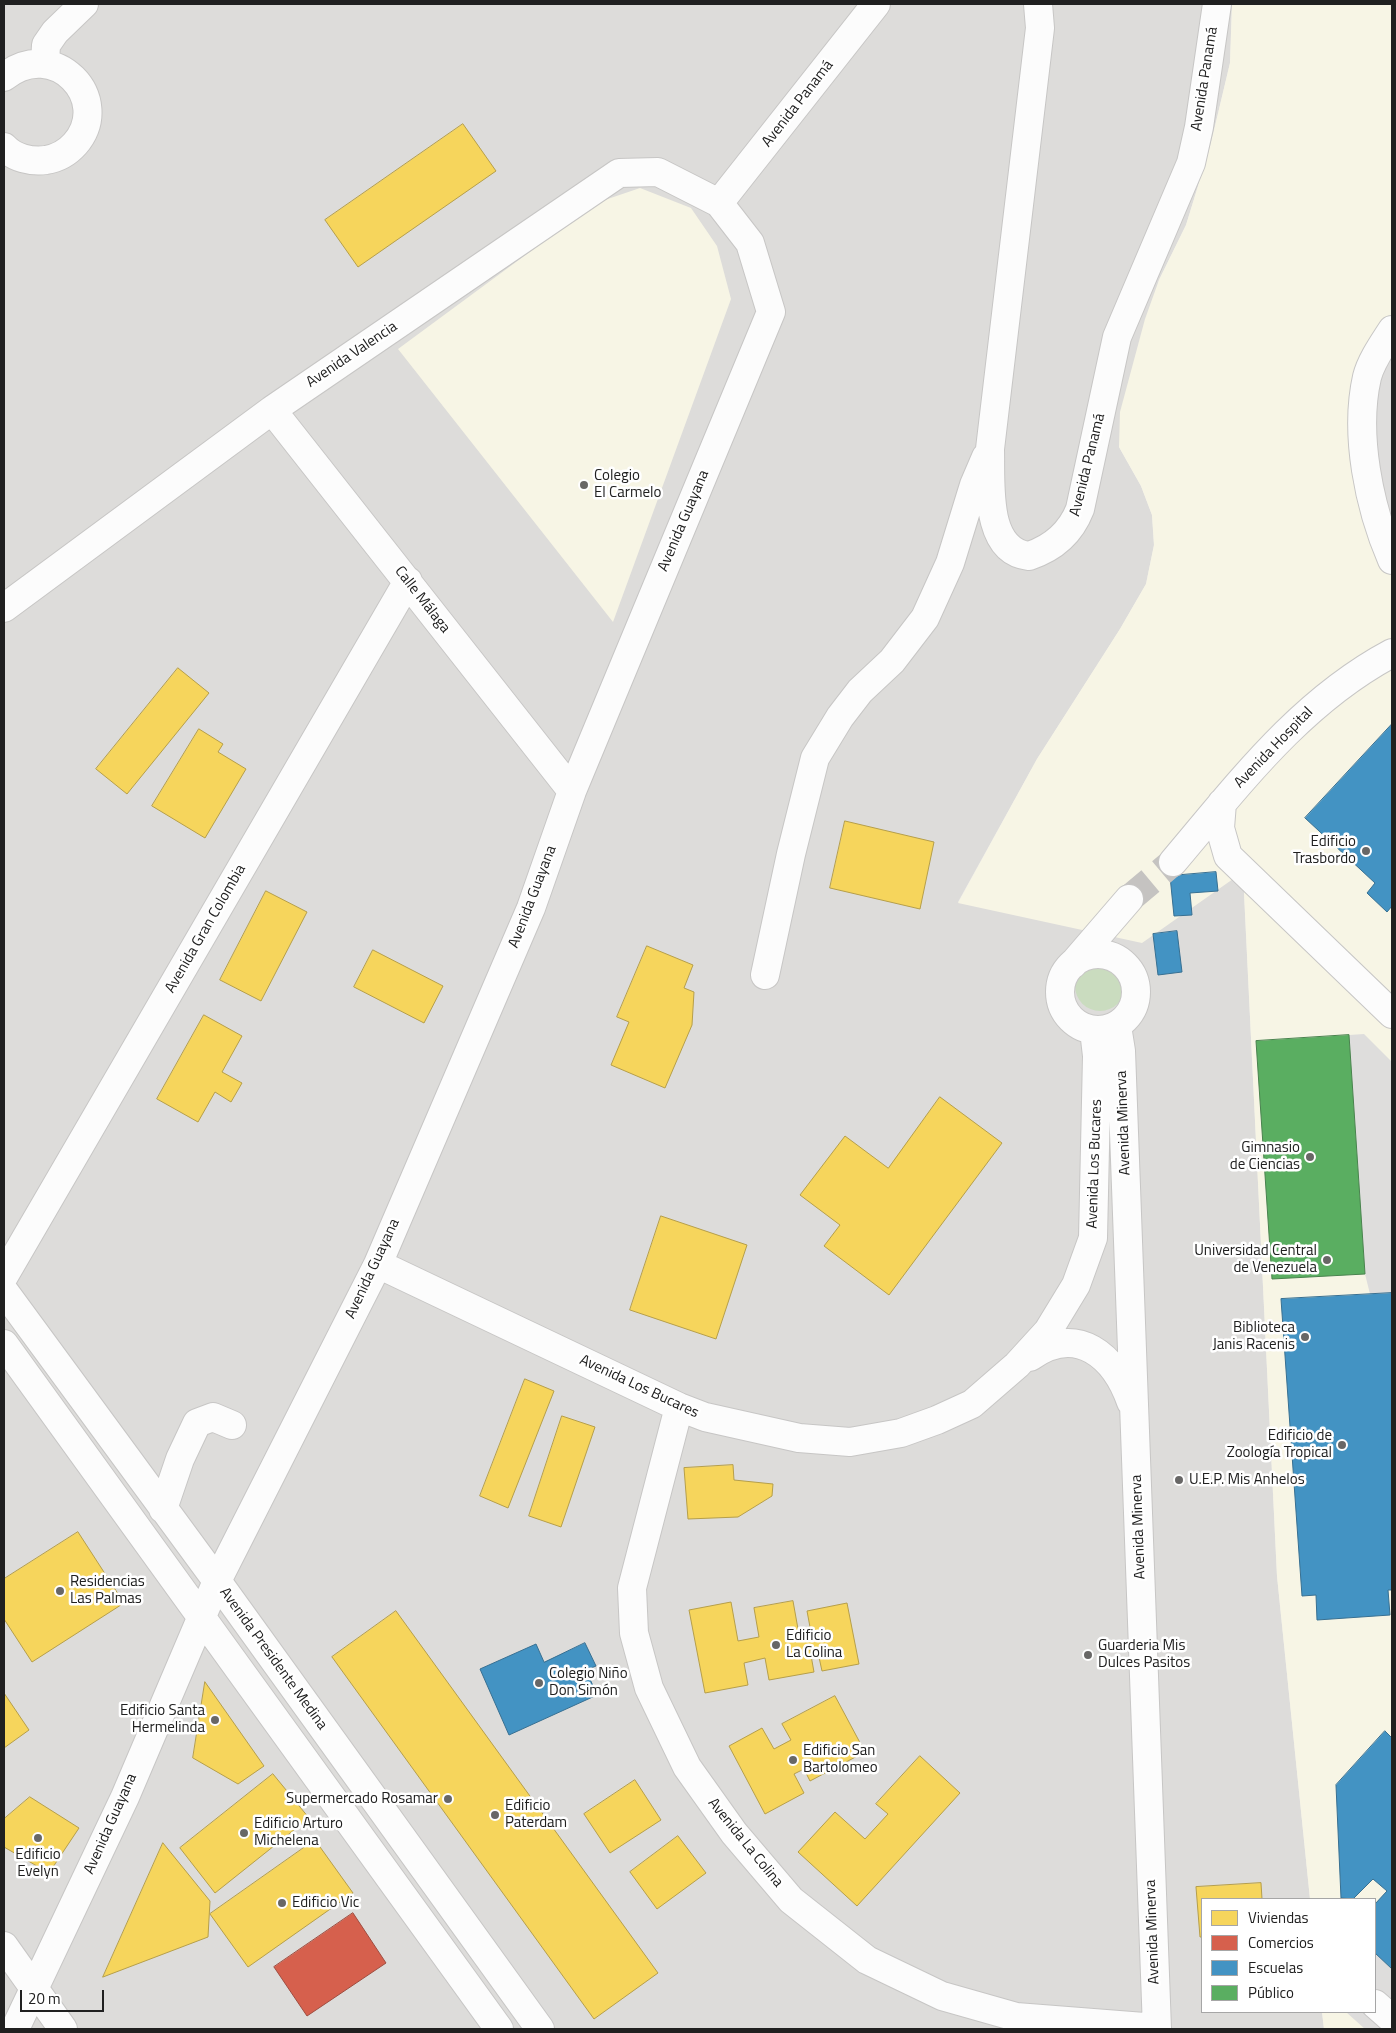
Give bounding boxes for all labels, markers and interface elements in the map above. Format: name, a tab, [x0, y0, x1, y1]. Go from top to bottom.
street label: Avenida Panamá	[1188, 26, 1222, 132]
street label: Avenida Panamá	[758, 57, 838, 151]
street label: Avenida Valencia	[303, 318, 401, 392]
street label: Avenida Panamá	[1067, 412, 1109, 518]
place label: Colegio El Carmelo	[594, 467, 661, 502]
street label: Avenida Guayana	[655, 468, 713, 574]
marker: Colegio El Carmelo	[578, 479, 590, 491]
street label: Calle Málaga	[390, 563, 454, 637]
street label: Avenida Hospital	[1231, 704, 1317, 792]
place label: Edificio Trasbordo	[1293, 833, 1356, 868]
street label: Avenida Guayana	[505, 843, 561, 951]
marker: Edificio Trasbordo	[1360, 845, 1372, 857]
street label: Avenida Gran Colombia	[162, 862, 250, 996]
street label: Avenida Minerva	[1113, 1070, 1135, 1176]
street label: Avenida Los Bucares	[1084, 1099, 1106, 1229]
place label: Gimnasio de Ciencias	[1230, 1139, 1300, 1174]
marker: Gimnasio de Ciencias	[1304, 1151, 1316, 1163]
street label: Avenida Guayana	[342, 1216, 404, 1322]
place label: Universidad Central de Venezuela	[1194, 1242, 1317, 1277]
marker: Universidad Central de Venezuela	[1321, 1254, 1333, 1266]
place label: Biblioteca Janis Racenis	[1212, 1319, 1295, 1354]
marker: Biblioteca Janis Racenis	[1299, 1331, 1311, 1343]
street label: Avenida Los Bucares	[576, 1351, 702, 1423]
place label: Edificio de Zoología Tropical	[1227, 1427, 1332, 1462]
marker: Edificio de Zoología Tropical	[1336, 1439, 1348, 1451]
place label: U.E.P. Mis Anhelos	[1189, 1471, 1305, 1489]
street label: Avenida Minerva	[1128, 1474, 1150, 1580]
marker: U.E.P. Mis Anhelos	[1173, 1474, 1185, 1486]
place label: Residencias Las Palmas	[70, 1573, 145, 1608]
street label: Avenida Presidente Medina	[215, 1584, 331, 1734]
marker: Residencias Las Palmas	[54, 1585, 66, 1597]
place label: Edificio La Colina	[786, 1627, 842, 1662]
place label: Guarderia Mis Dulces Pasitos	[1098, 1637, 1190, 1672]
marker: Edificio La Colina	[770, 1639, 782, 1651]
marker: Guarderia Mis Dulces Pasitos	[1082, 1649, 1094, 1661]
place label: Colegio Niño Don Simón	[549, 1665, 628, 1700]
marker: Colegio Niño Don Simón	[533, 1677, 545, 1689]
place label: Edificio Santa Hermelinda	[120, 1702, 205, 1737]
marker: Edificio Santa Hermelinda	[209, 1714, 221, 1726]
place label: Edificio San Bartolomeo	[803, 1742, 878, 1777]
marker: Edificio San Bartolomeo	[787, 1754, 799, 1766]
street label: Avenida Guayana	[81, 1771, 141, 1877]
place label: Supermercado Rosamar	[286, 1790, 438, 1808]
marker: Supermercado Rosamar	[442, 1793, 454, 1805]
street label: Avenida La Colina	[703, 1795, 787, 1891]
place label: Edificio Paterdam	[505, 1797, 567, 1832]
marker: Edificio Paterdam	[489, 1809, 501, 1821]
place label: Edificio Arturo Michelena	[254, 1815, 343, 1850]
marker: Edificio Arturo Michelena	[238, 1827, 250, 1839]
marker: Edificio Evelyn	[32, 1832, 44, 1844]
place label: Edificio Evelyn	[15, 1846, 61, 1881]
street label: Avenida Minerva	[1142, 1879, 1164, 1985]
place label: Edificio Vic	[292, 1894, 359, 1912]
marker: Edificio Vic	[276, 1897, 288, 1909]
legend	[1201, 1898, 1376, 2013]
text: Viviendas	[1248, 1906, 1309, 1929]
text: Comercios	[1248, 1931, 1314, 1954]
text: Escuelas	[1248, 1956, 1303, 1979]
scale bar	[22, 1980, 106, 2012]
text: Público	[1248, 1981, 1294, 2004]
text: 20 m	[28, 1987, 61, 2010]

